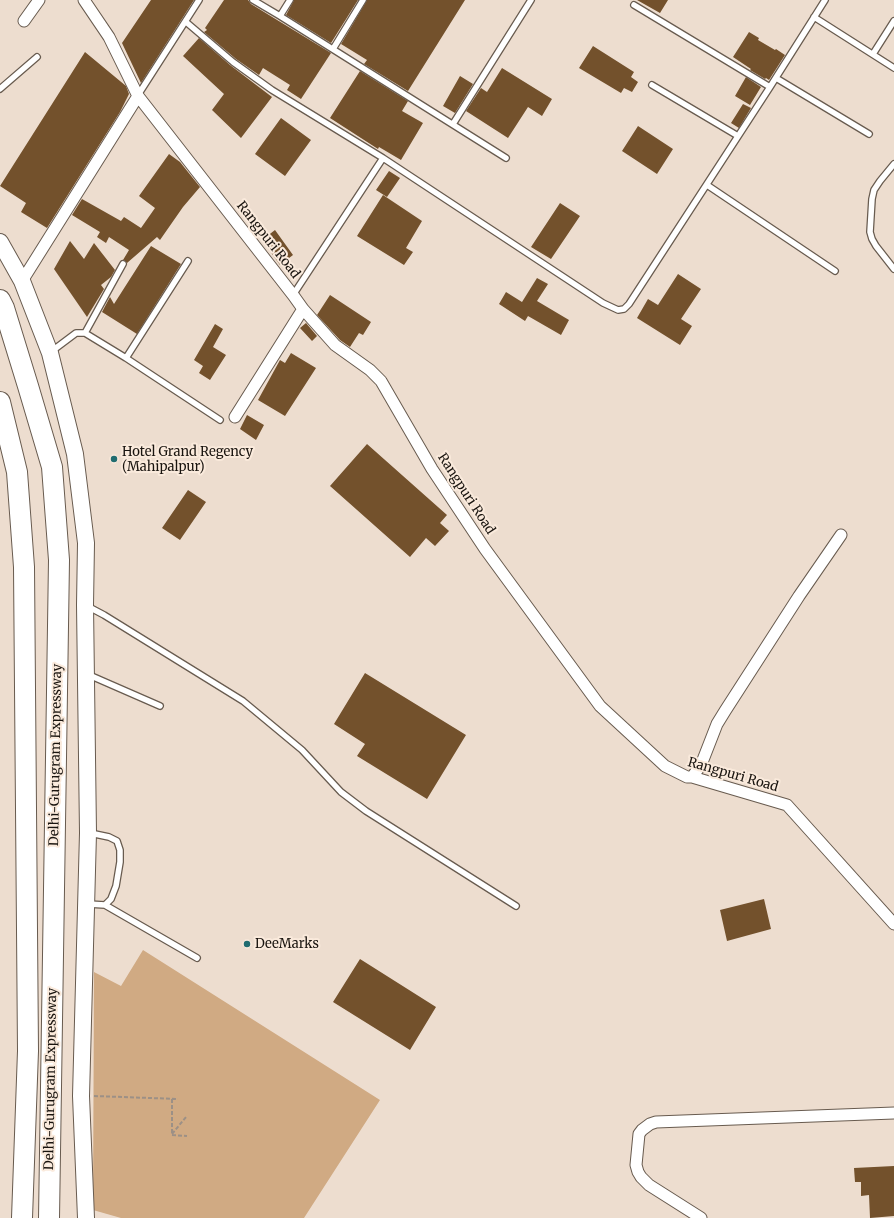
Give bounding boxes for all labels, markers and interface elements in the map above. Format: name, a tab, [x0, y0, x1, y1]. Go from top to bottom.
street label: Rangpuri Road	[233, 198, 303, 282]
place label: Hotel Grand Regency (Mahipalpur)	[122, 444, 253, 475]
street label: Rangpuri Road	[434, 451, 498, 537]
marker: Hotel Grand Regency (Mahipalpur)	[109, 454, 119, 464]
street label: Delhi-Gurugram Expressway	[47, 664, 65, 846]
street label: Rangpuri Road	[686, 755, 780, 795]
place label: DeeMarks	[255, 936, 319, 952]
marker: DeeMarks	[242, 939, 252, 949]
street label: Delhi-Gurugram Expressway	[42, 988, 60, 1170]

